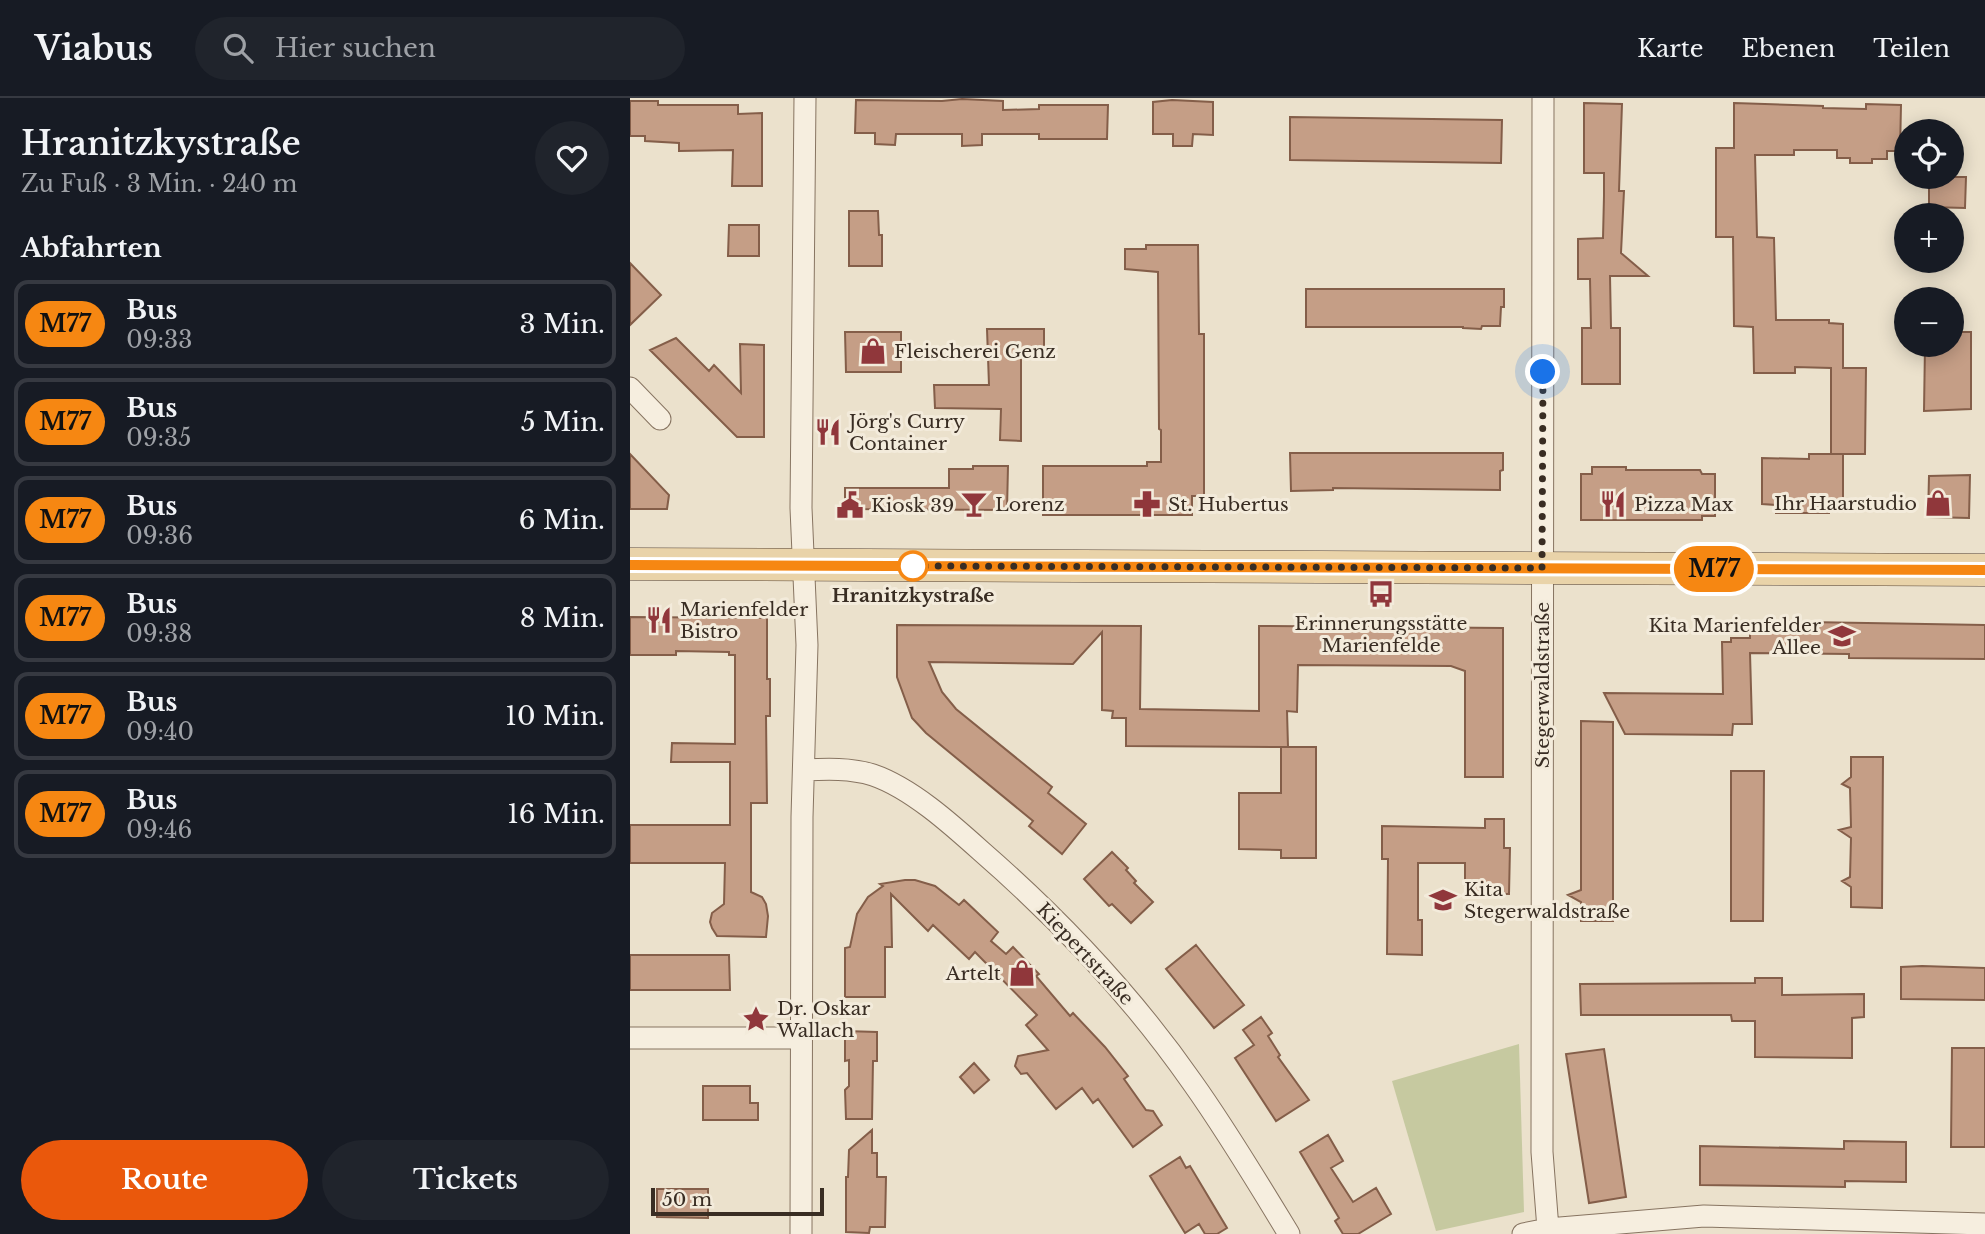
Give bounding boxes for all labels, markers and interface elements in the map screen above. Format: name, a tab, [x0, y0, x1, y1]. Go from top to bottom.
search box	[195, 17, 685, 80]
text: Viabus	[35, 28, 153, 69]
icon: search	[219, 29, 257, 67]
text: Hier suchen	[275, 32, 436, 64]
text: Karte	[1637, 34, 1704, 63]
text: Ebenen	[1742, 34, 1835, 63]
text: Teilen	[1873, 34, 1950, 63]
map controls	[1894, 119, 1964, 357]
button: locate	[1894, 119, 1964, 189]
button: heart	[535, 121, 609, 195]
text: Hranitzkystraße	[21, 123, 301, 164]
text: Zu Fuß · 3 Min. · 240 m	[21, 170, 298, 198]
button: +	[1894, 203, 1964, 273]
text: Abfahrten	[21, 232, 162, 264]
button: −	[1894, 287, 1964, 357]
text: Bus	[126, 294, 177, 326]
text: 3 Min.	[520, 308, 605, 340]
text: M77	[39, 309, 91, 338]
text: 09:33	[126, 326, 192, 354]
shop icon: Fleischerei Genz	[858, 336, 888, 366]
place label: Fleischerei Genz	[894, 340, 1056, 363]
your location	[1525, 354, 1560, 389]
text: Bus	[126, 392, 177, 424]
text: 5 Min.	[521, 406, 605, 438]
text: M77	[39, 407, 91, 436]
place label: Jörg's Curry Container	[846, 410, 965, 455]
restaurant icon: Jörg's Curry Container	[813, 417, 843, 447]
text: 09:35	[126, 424, 191, 452]
shop icon: Ihr Haarstudio	[1923, 488, 1953, 518]
bar icon: Lorenz	[959, 489, 989, 519]
pharmacy icon: St. Hubertus	[1132, 489, 1162, 519]
restaurant icon: Pizza Max	[1598, 489, 1628, 519]
text: Bus	[126, 490, 177, 522]
public building icon: Kiosk 39	[835, 490, 865, 520]
place label: Ihr Haarstudio	[1774, 492, 1917, 515]
place label: Lorenz	[995, 493, 1065, 516]
place label: St. Hubertus	[1168, 493, 1289, 516]
place label: Pizza Max	[1634, 493, 1734, 516]
place label: Kiosk 39	[871, 494, 954, 517]
text: 6 Min.	[519, 504, 605, 536]
text: M77	[39, 505, 91, 534]
text: 09:36	[126, 522, 193, 550]
line badge: M77	[1674, 546, 1754, 592]
marker: Hranitzkystraße	[898, 551, 928, 581]
text: M77	[1688, 554, 1740, 583]
bus stop icon: Erinnerungsstätte Marienfelde	[1366, 579, 1396, 609]
place label: Hranitzkystraße	[832, 584, 994, 607]
text: Bus	[126, 588, 177, 620]
place label: Marienfelder Bistro	[680, 598, 808, 643]
text: 8 Min.	[520, 602, 605, 634]
street label: Stegerwaldstraße	[1531, 602, 1554, 768]
text: M77	[39, 603, 91, 632]
restaurant icon: Marienfelder Bistro	[644, 605, 674, 635]
place label: Erinnerungsstätte Marienfelde	[1295, 612, 1467, 657]
place label: Kita Marienfelder Allee	[1649, 614, 1821, 659]
text: 09:38	[126, 620, 192, 648]
school or university icon: Kita Marienfelder Allee	[1827, 621, 1857, 651]
text: Bus	[126, 686, 177, 718]
text: 10 Min.	[505, 700, 605, 732]
text: M77	[39, 701, 91, 730]
text: 09:40	[126, 718, 194, 746]
text: Bus	[126, 784, 177, 816]
text: 16 Min.	[507, 798, 605, 830]
text: M77	[39, 799, 91, 828]
text: 09:46	[126, 816, 192, 844]
place label: Kita Stegerwaldstraße	[1464, 878, 1630, 923]
school or university icon: Kita Stegerwaldstraße	[1428, 885, 1458, 915]
street label: Kiepertstraße	[1032, 898, 1138, 1010]
shop icon: Artelt	[1007, 958, 1037, 988]
place label: Artelt	[945, 962, 1002, 985]
place label: Dr. Oskar Wallach	[776, 997, 870, 1042]
place icon: Dr. Oskar Wallach	[741, 1004, 771, 1034]
button: Route	[21, 1140, 308, 1220]
button: Tickets	[322, 1140, 609, 1220]
scale bar	[651, 1185, 824, 1217]
text: 50 m	[662, 1188, 712, 1211]

